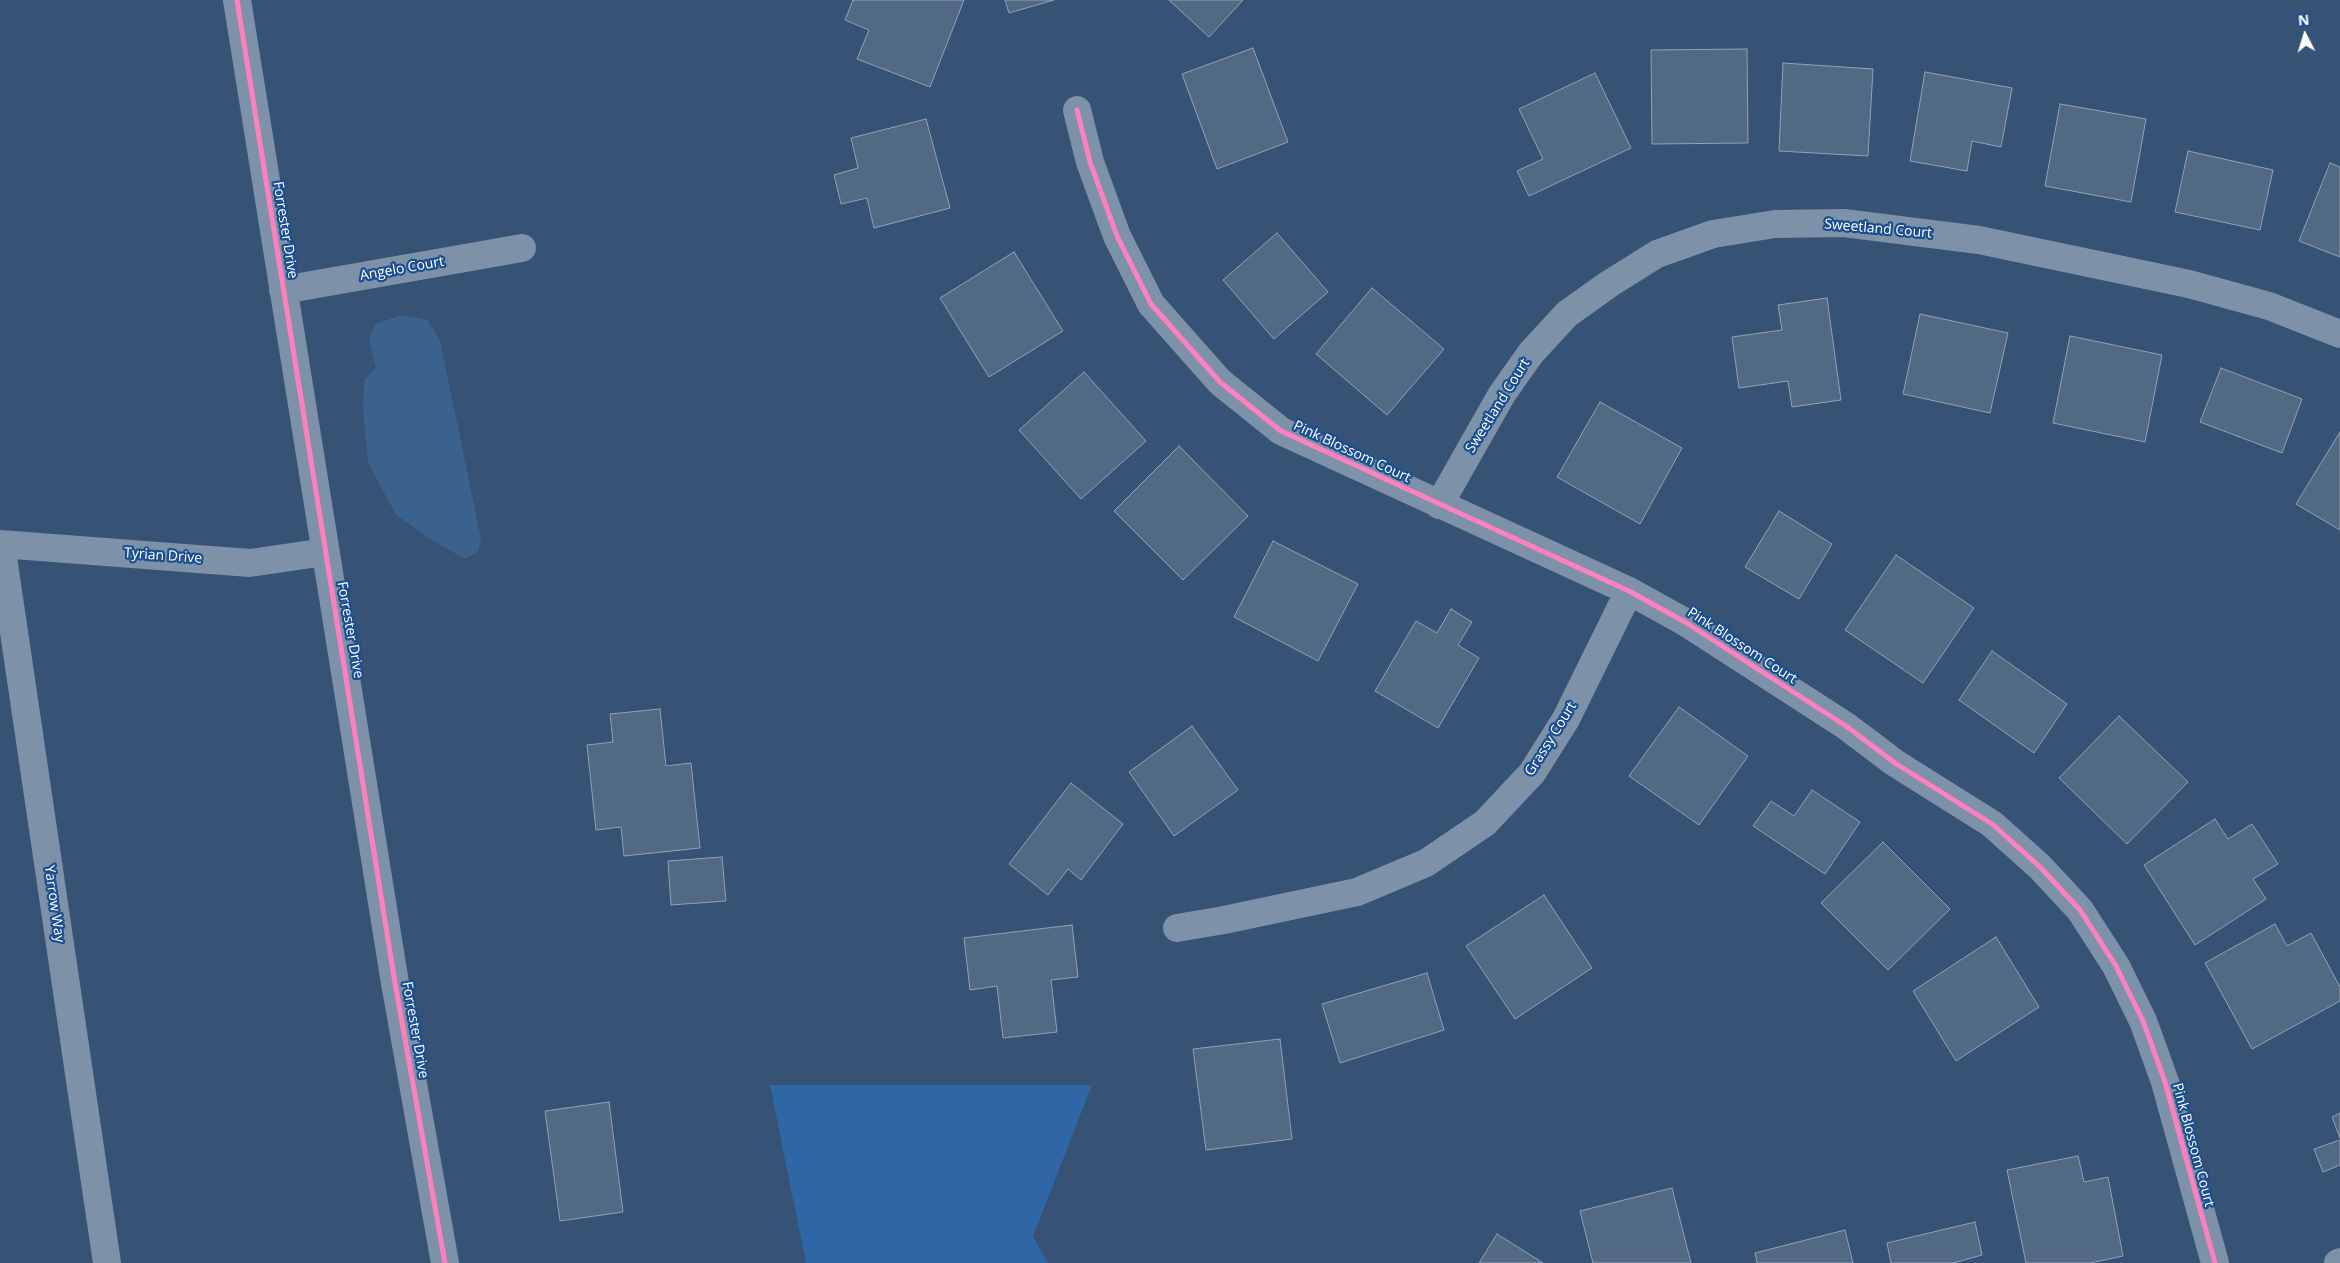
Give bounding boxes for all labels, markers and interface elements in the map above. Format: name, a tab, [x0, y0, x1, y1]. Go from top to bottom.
north arrow	[2280, 10, 2330, 60]
text: N	[2297, 10, 2310, 30]
street label: Forrester Drive	[269, 180, 301, 280]
street label: Sweetland Court	[1824, 216, 1932, 242]
street label: Angelo Court	[359, 253, 445, 285]
street label: Sweetland Court	[1462, 356, 1534, 456]
street label: Pink Blossom Court	[1291, 417, 1413, 487]
street label: Tyrian Drive	[123, 545, 203, 567]
street label: Forrester Drive	[333, 580, 367, 680]
street label: Pink Blossom Court	[1684, 604, 1800, 688]
street label: Grassy Court	[1522, 699, 1580, 779]
street label: Yarrow Way	[40, 864, 68, 944]
street label: Forrester Drive	[398, 980, 432, 1080]
street label: Pink Blossom Court	[2168, 1081, 2218, 1209]

